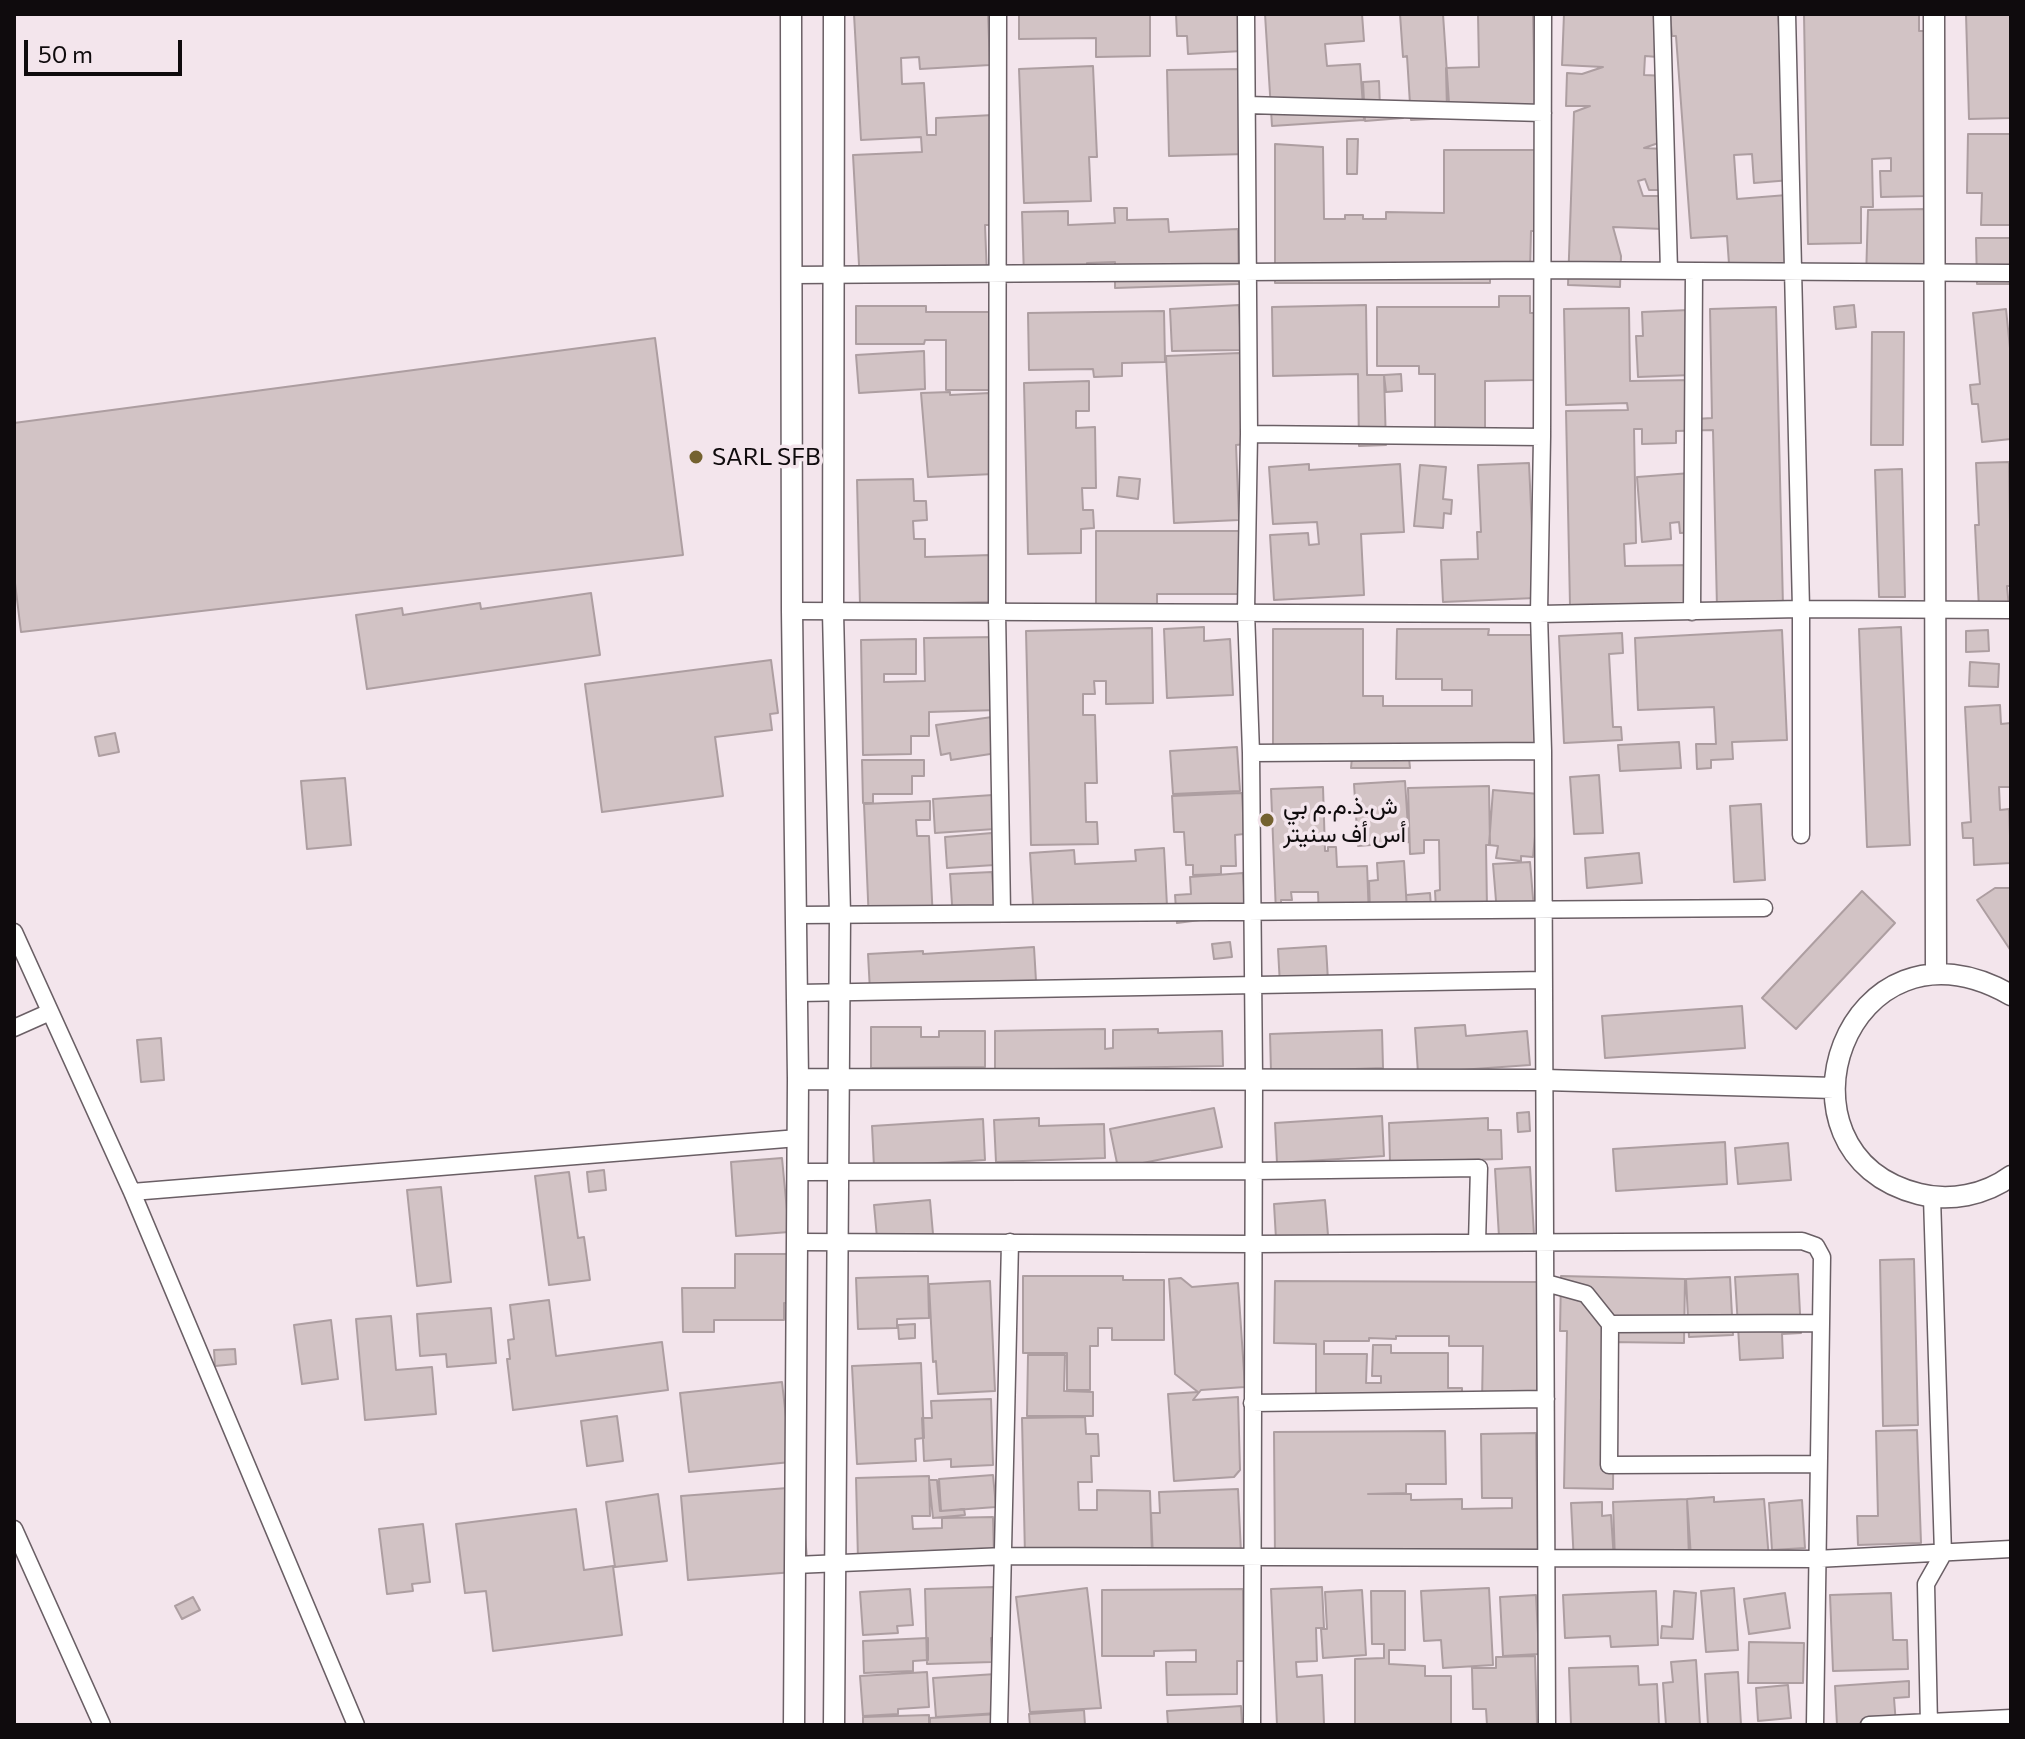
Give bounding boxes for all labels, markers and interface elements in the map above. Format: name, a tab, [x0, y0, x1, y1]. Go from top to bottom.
scale bar	[28, 24, 186, 74]
text: 50 m	[38, 39, 93, 68]
place label: SARL SFB	[712, 443, 820, 471]
marker: SARL SFB	[687, 448, 705, 466]
place label: ش.ذ.م.م بي أس أف سنيتر	[1283, 792, 1406, 848]
marker: ش.ذ.م.م بي أس أف سنيتر	[1258, 811, 1276, 829]

